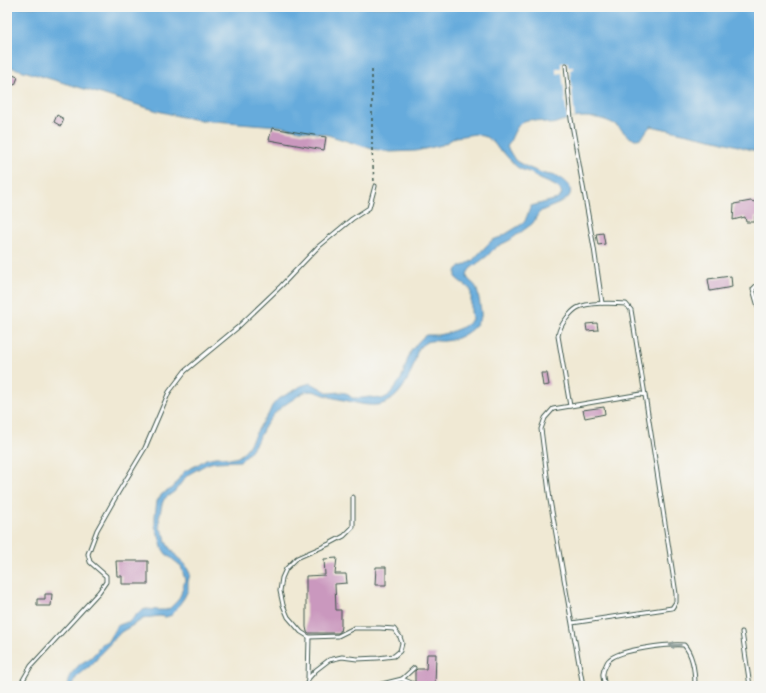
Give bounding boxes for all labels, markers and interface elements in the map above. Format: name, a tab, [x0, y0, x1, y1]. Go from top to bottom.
one-way arrow	[669, 641, 682, 649]

